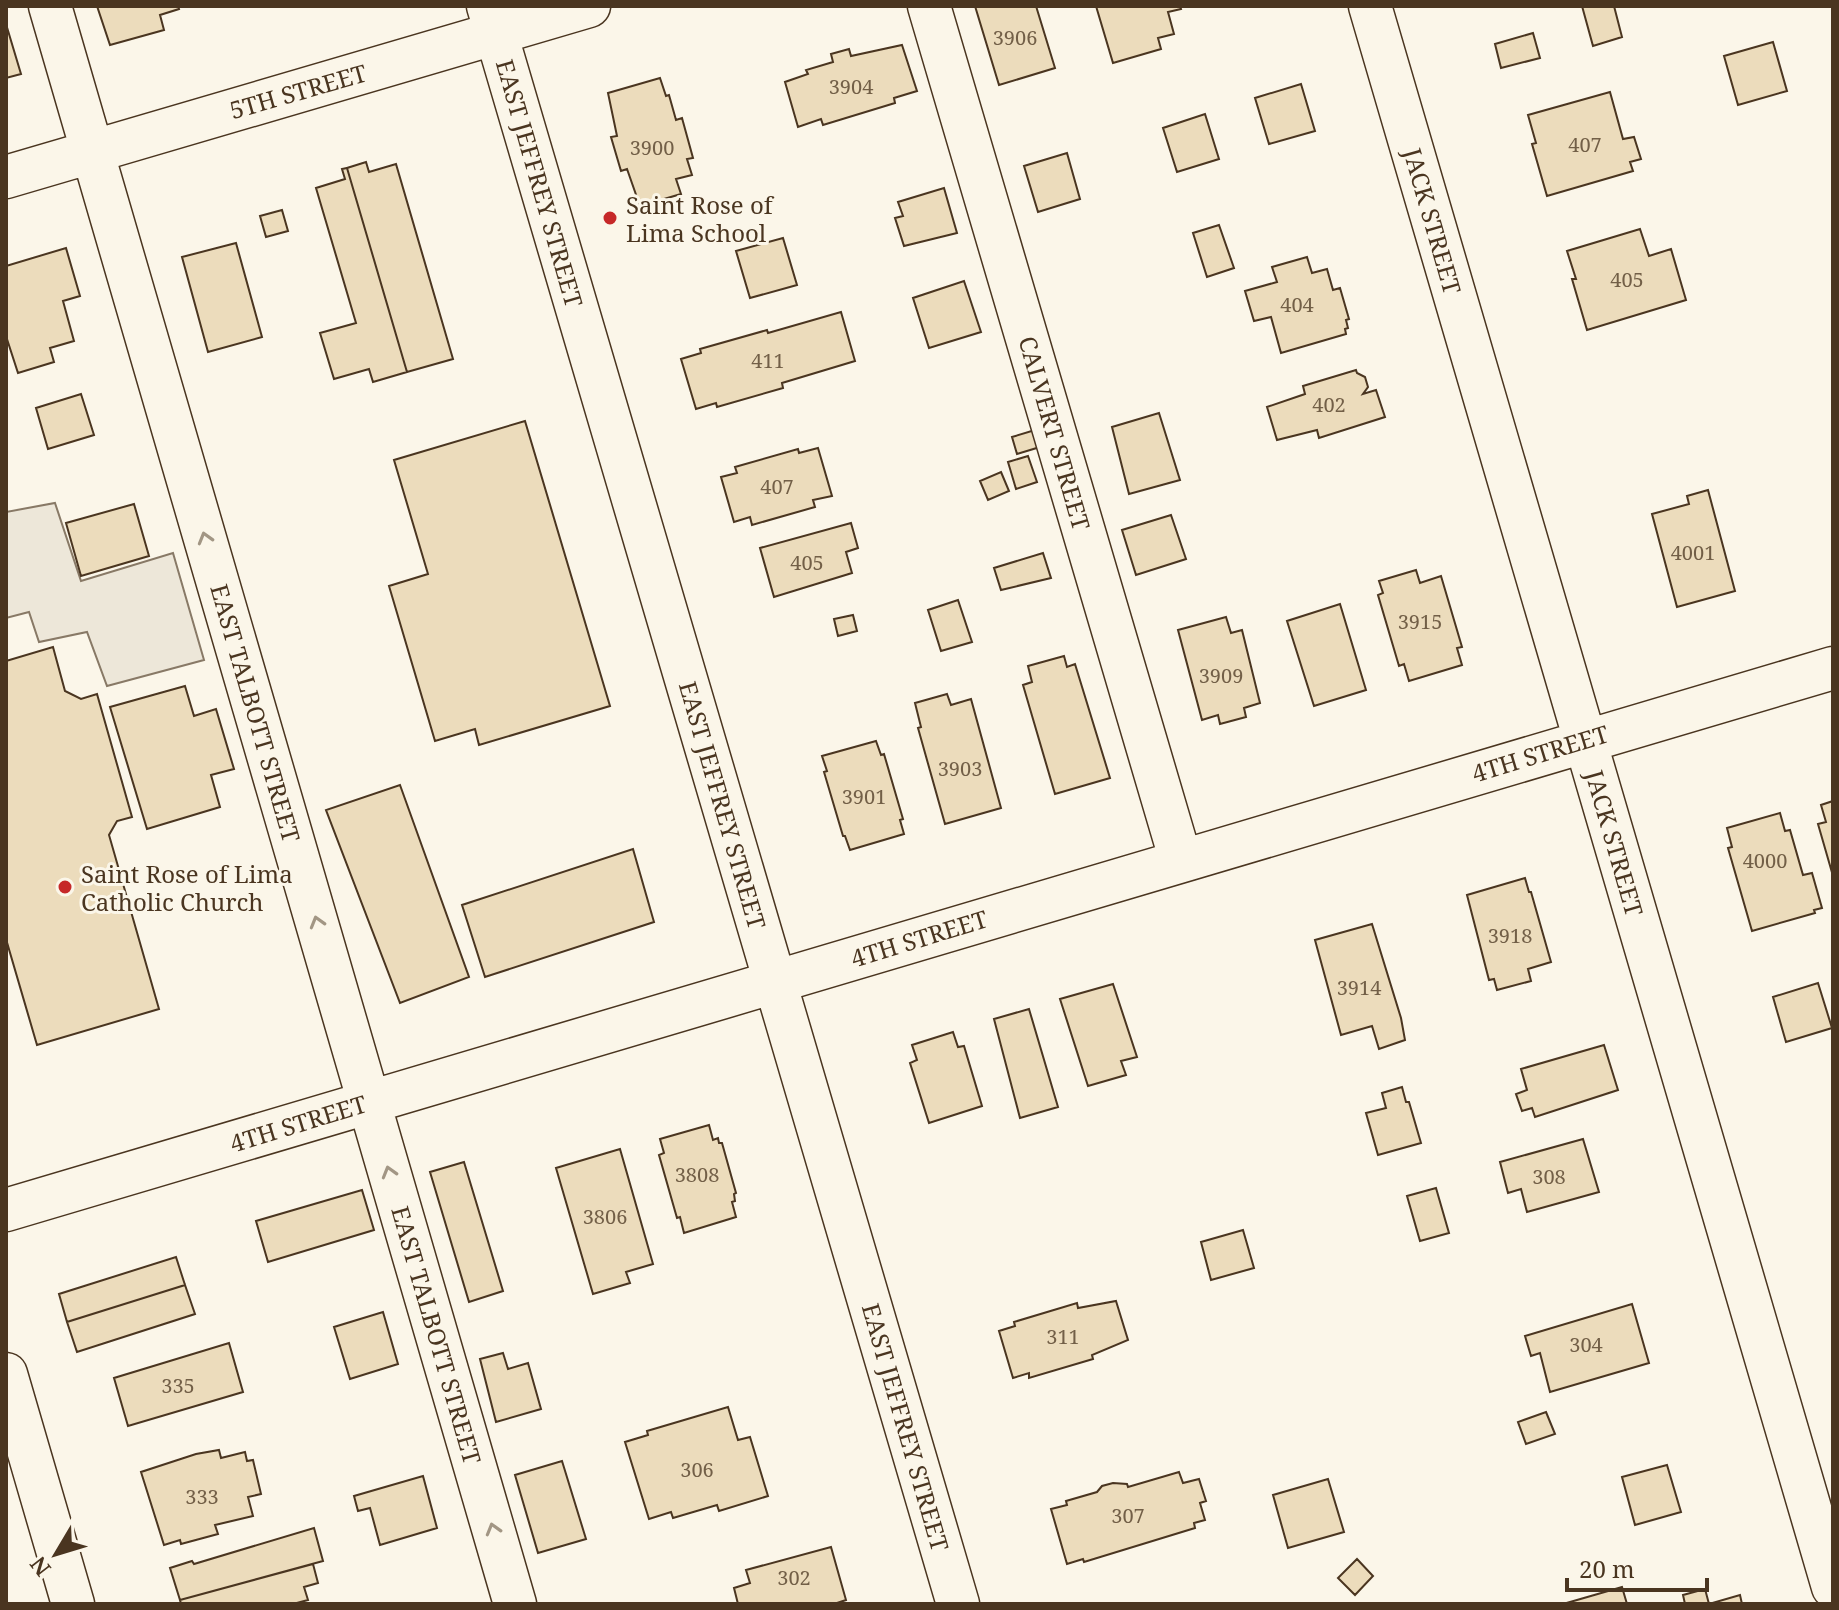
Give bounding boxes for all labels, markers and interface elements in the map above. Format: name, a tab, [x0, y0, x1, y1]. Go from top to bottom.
house number: 3906	[993, 24, 1037, 51]
street label: EAST JEFFREY STREET	[489, 55, 591, 311]
street label: 5TH STREET	[226, 56, 371, 126]
house number: 3904	[829, 73, 873, 100]
house number: 407	[1568, 131, 1602, 158]
house number: 3900	[630, 134, 674, 161]
street label: JACK STREET	[1396, 143, 1470, 298]
place label: Saint Rose of Lima School	[626, 188, 775, 249]
marker: Saint Rose of Lima School	[601, 209, 619, 227]
house number: 405	[1610, 266, 1644, 293]
house number: 404	[1280, 291, 1314, 318]
street label: CALVERT STREET	[1012, 332, 1099, 534]
house number: 411	[751, 347, 785, 374]
house number: 402	[1312, 391, 1346, 418]
house number: 407	[760, 473, 794, 500]
one-way arrow	[198, 532, 214, 546]
house number: 4001	[1671, 539, 1715, 566]
house number: 405	[790, 549, 824, 576]
street label: EAST TALBOTT STREET	[203, 580, 309, 846]
house number: 3915	[1398, 608, 1442, 635]
house number: 3909	[1199, 662, 1243, 689]
street label: EAST JEFFREY STREET	[672, 677, 774, 933]
street label: 4TH STREET	[1468, 717, 1613, 789]
house number: 3903	[938, 755, 982, 782]
street label: JACK STREET	[1578, 765, 1652, 920]
house number: 3901	[842, 783, 886, 810]
house number: 4000	[1743, 847, 1787, 874]
place label: Saint Rose of Lima Catholic Church	[81, 857, 293, 918]
marker: Saint Rose of Lima Catholic Church	[56, 878, 74, 896]
street label: 4TH STREET	[847, 902, 992, 974]
one-way arrow	[310, 916, 326, 930]
house number: 3918	[1488, 922, 1532, 949]
house number: 3914	[1337, 974, 1381, 1001]
street label: 4TH STREET	[226, 1087, 371, 1159]
house number: 3808	[675, 1161, 719, 1188]
house number: 308	[1532, 1163, 1566, 1190]
one-way arrow	[382, 1166, 398, 1179]
street label: EAST TALBOTT STREET	[384, 1202, 490, 1468]
house number: 3806	[583, 1203, 627, 1230]
street label: EAST JEFFREY STREET	[855, 1299, 957, 1555]
house number: 311	[1046, 1323, 1080, 1350]
house number: 304	[1569, 1331, 1603, 1358]
house number: 335	[161, 1372, 195, 1399]
house number: 306	[680, 1456, 714, 1483]
house number: 333	[185, 1483, 219, 1510]
house number: 307	[1111, 1502, 1145, 1529]
north arrow	[16, 1514, 96, 1594]
one-way arrow	[486, 1523, 503, 1537]
scale bar	[1567, 1542, 1707, 1592]
text: N	[22, 1551, 57, 1583]
text: 20 m	[1579, 1552, 1635, 1585]
house number: 302	[777, 1564, 811, 1591]

